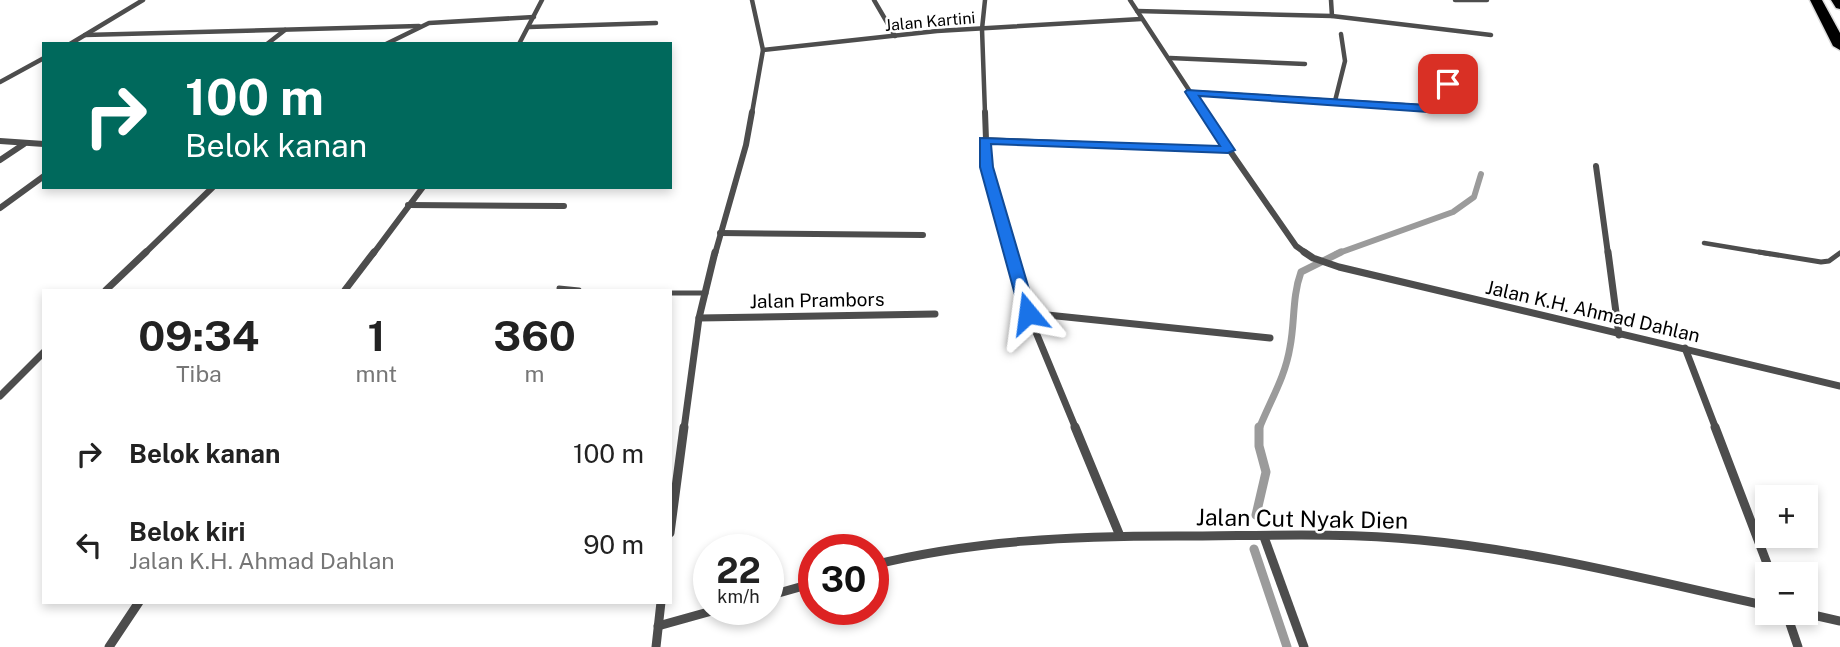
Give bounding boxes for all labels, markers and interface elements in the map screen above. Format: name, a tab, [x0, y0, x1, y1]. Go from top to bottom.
street label: Jalan Kartini	[884, 8, 976, 35]
pin	[1418, 54, 1478, 114]
icon: arrive	[1429, 65, 1467, 103]
text: 100 m	[185, 68, 324, 126]
icon: right	[70, 70, 161, 161]
text: Belok kanan	[185, 127, 367, 164]
position arrow	[991, 276, 1065, 350]
street label: Jalan K.H. Ahmad Dahlan	[1484, 276, 1702, 346]
street label: Jalan Prambors	[749, 288, 885, 312]
text: 09:34	[138, 311, 259, 360]
text: 1	[367, 311, 385, 360]
text: 360	[493, 311, 576, 360]
text: Tiba	[176, 360, 222, 387]
text: mnt	[356, 360, 397, 387]
text: m	[525, 360, 545, 387]
icon: right	[70, 435, 108, 473]
text: Belok kanan	[129, 438, 280, 469]
text: 100 m	[573, 438, 644, 469]
map controls	[1755, 485, 1818, 625]
button: +	[1755, 485, 1818, 548]
street label: Jalan Cut Nyak Dien	[1196, 503, 1408, 534]
text: Belok kiri	[129, 516, 245, 547]
icon: left	[70, 526, 108, 564]
text: 90 m	[583, 529, 644, 560]
speed limit sign: 30	[798, 534, 889, 625]
text: Jalan K.H. Ahmad Dahlan	[129, 547, 395, 574]
text: 22	[716, 550, 761, 591]
button: −	[1755, 562, 1818, 625]
text: km/h	[717, 586, 760, 607]

